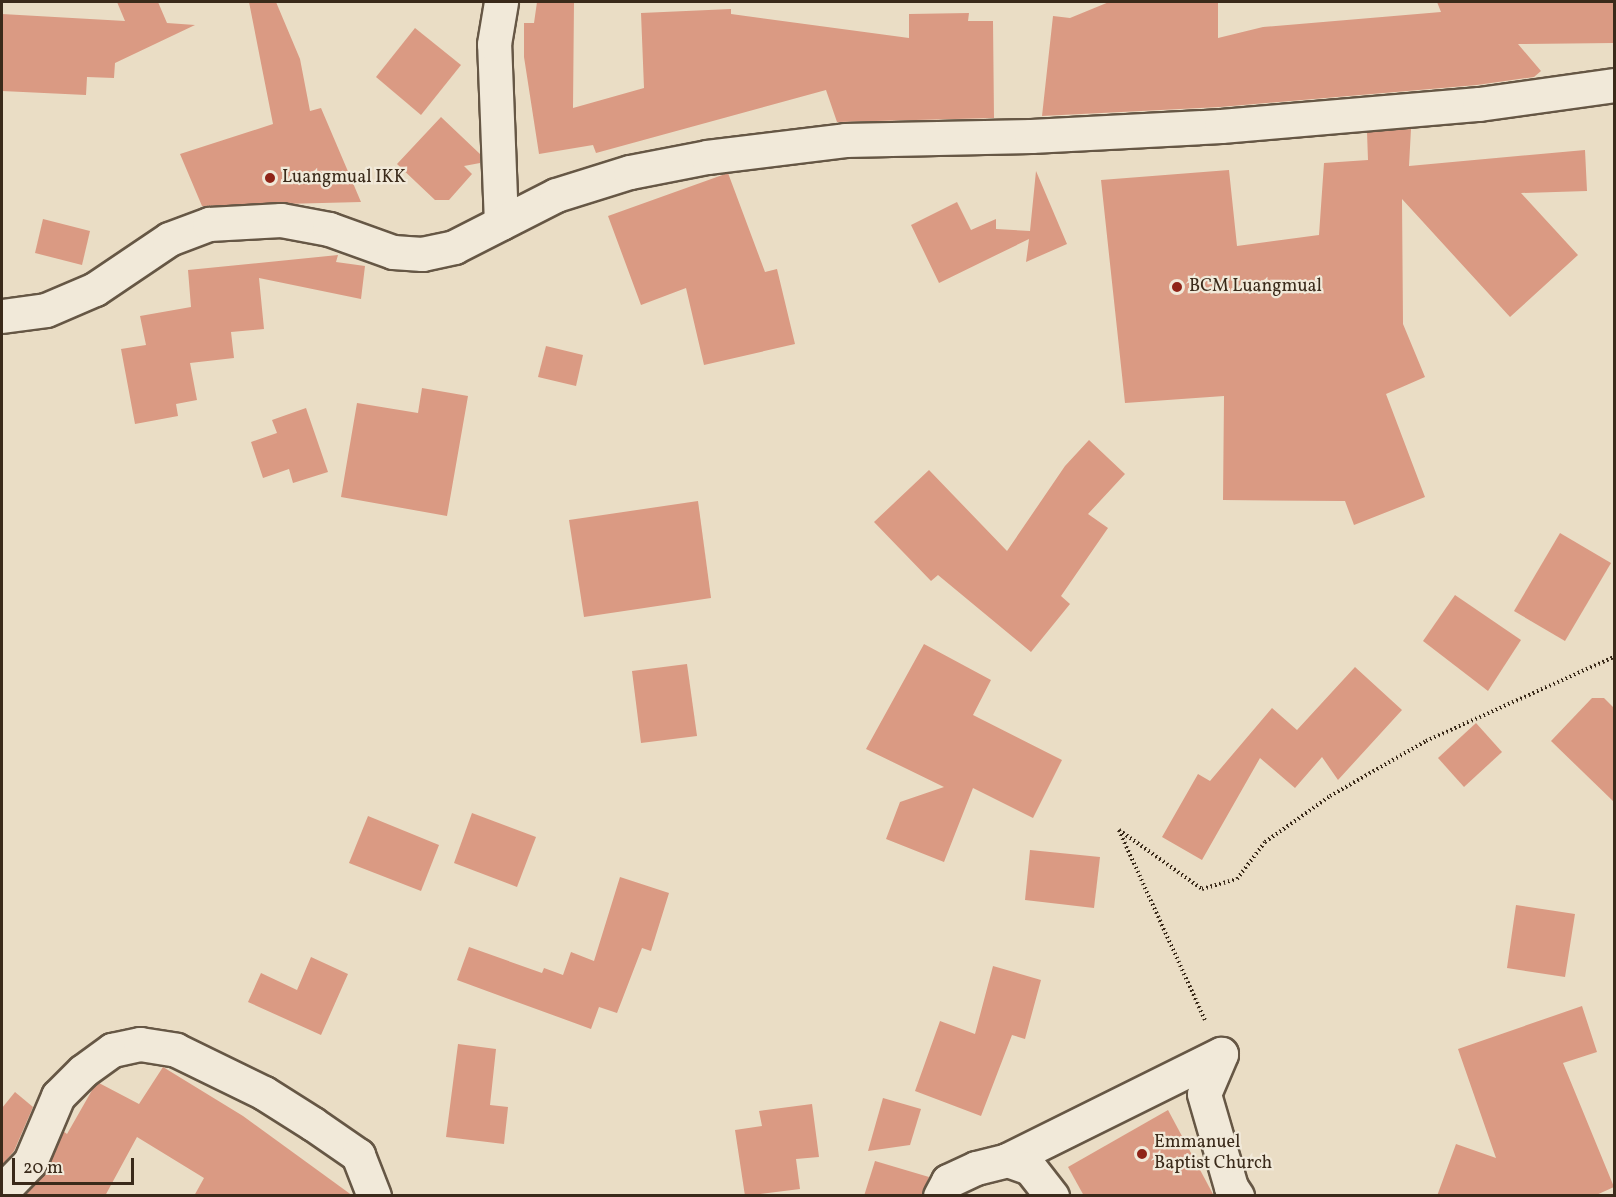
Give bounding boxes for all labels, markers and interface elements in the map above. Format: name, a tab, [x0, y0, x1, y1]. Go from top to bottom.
place label: Luangmual IKK	[282, 167, 406, 189]
marker: Luangmual IKK	[263, 171, 277, 185]
place label: BCM Luangmual	[1189, 276, 1322, 298]
marker: BCM Luangmual	[1170, 280, 1184, 294]
place label: Emmanuel Baptist Church	[1154, 1133, 1272, 1176]
scale bar	[15, 1146, 136, 1184]
marker: Emmanuel Baptist Church	[1135, 1147, 1149, 1161]
text: 20 m	[23, 1156, 63, 1181]

